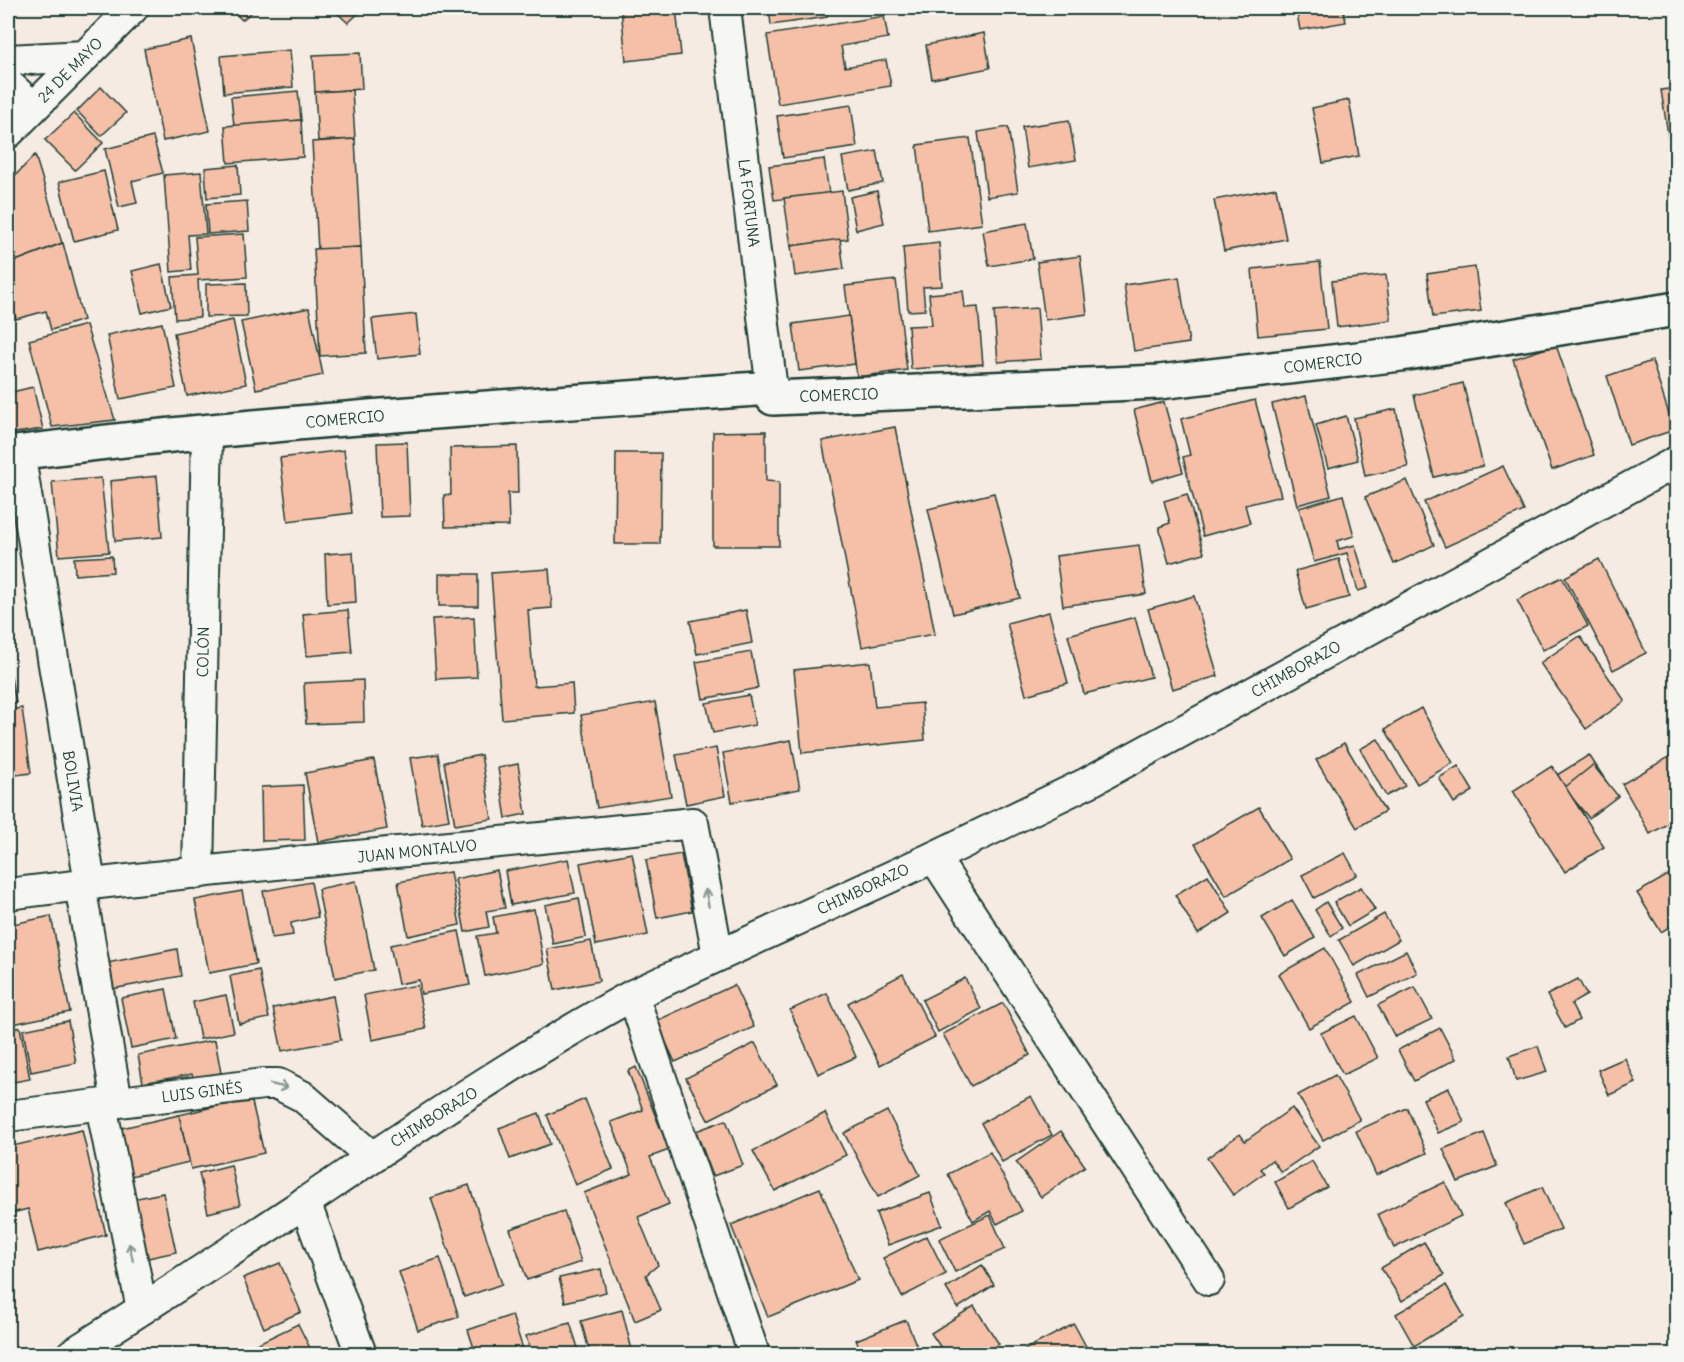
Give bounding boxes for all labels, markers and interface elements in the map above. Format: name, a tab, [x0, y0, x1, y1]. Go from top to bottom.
street label: 24 DE MAYO	[34, 34, 106, 106]
street label: LA FORTUNA	[734, 158, 764, 249]
street label: COMERCIO	[1282, 349, 1364, 377]
street label: COMERCIO	[799, 384, 879, 406]
street label: COMERCIO	[305, 406, 385, 432]
street label: COLÓN	[192, 626, 213, 678]
street label: CHIMBORAZO	[1248, 637, 1344, 701]
street label: BOLIVIA	[59, 749, 87, 813]
street label: JUAN MONTALVO	[356, 835, 478, 867]
street label: CHIMBORAZO	[814, 859, 912, 919]
one-way arrow	[701, 889, 712, 908]
street label: LUIS GINÉS	[161, 1078, 243, 1106]
one-way arrow	[269, 1081, 288, 1093]
street label: CHIMBORAZO	[387, 1083, 481, 1151]
one-way arrow	[125, 1242, 136, 1262]

